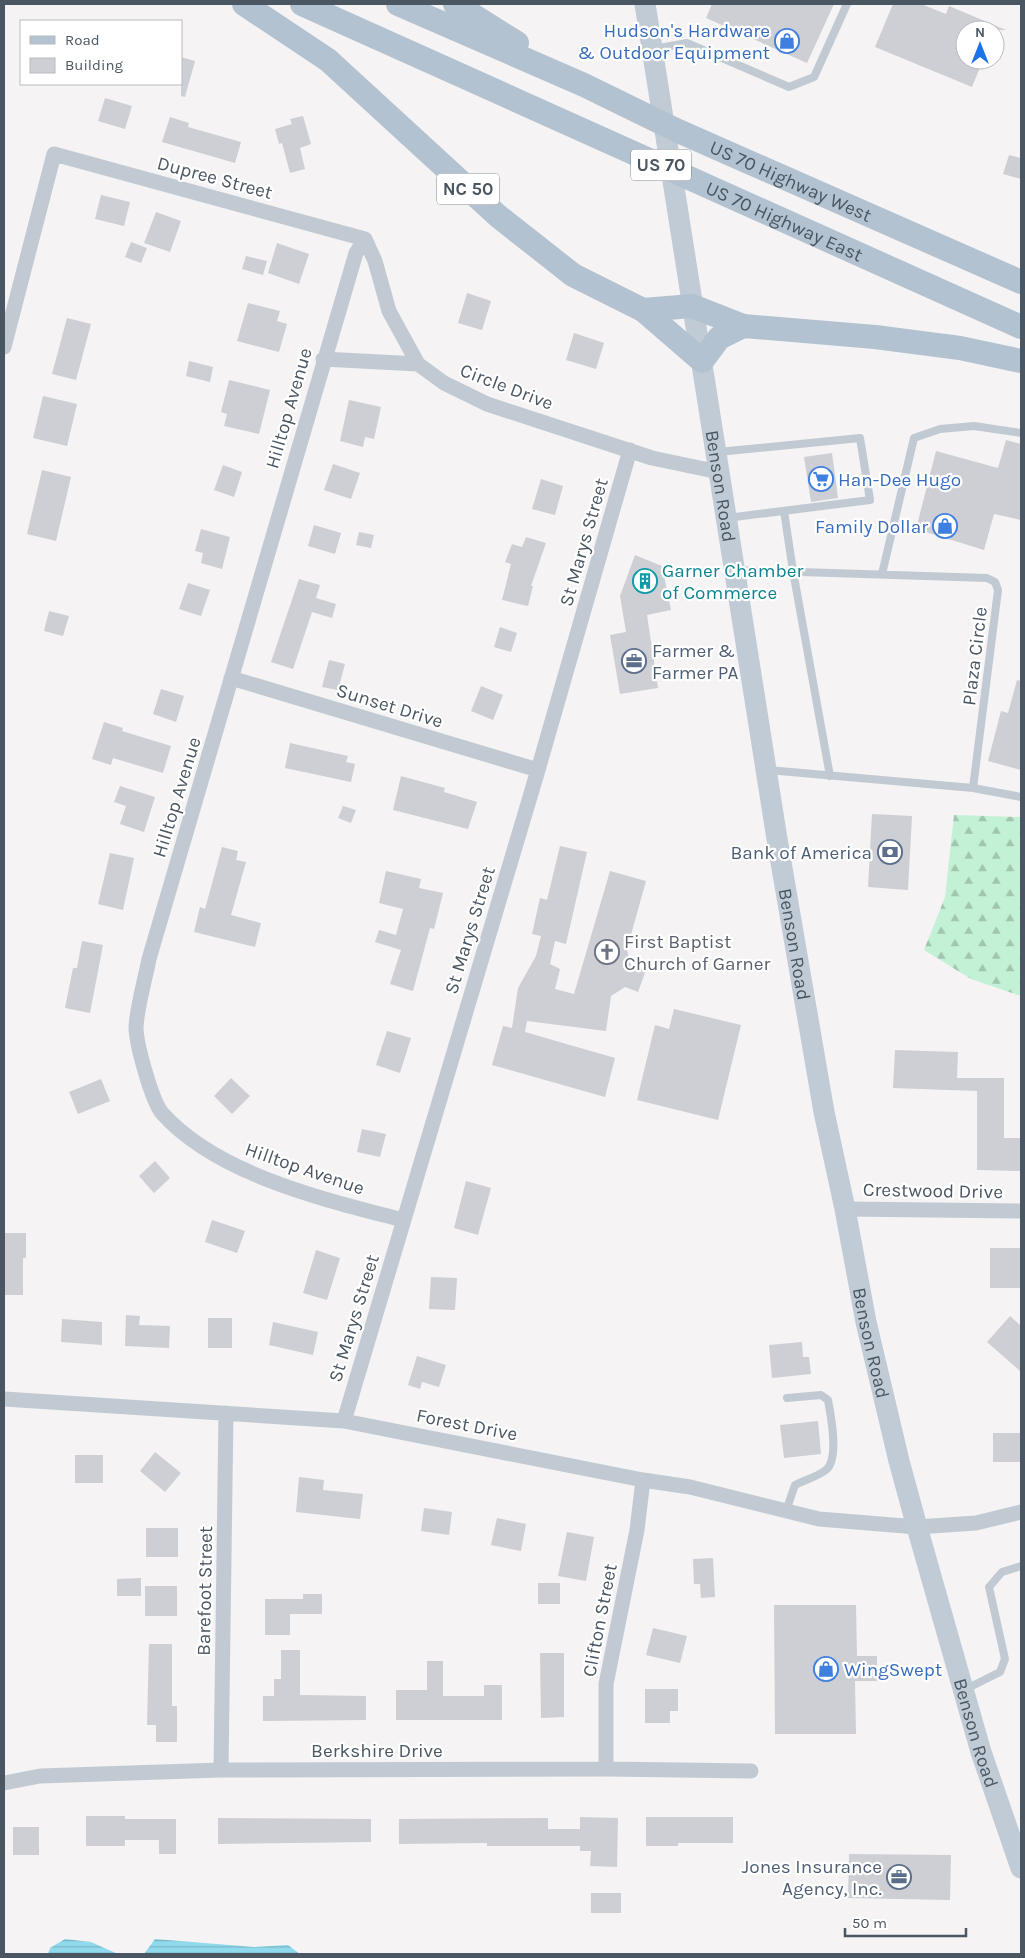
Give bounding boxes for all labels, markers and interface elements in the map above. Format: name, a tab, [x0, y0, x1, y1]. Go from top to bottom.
legend	[20, 20, 182, 85]
place label: Hudson's Hardware & Outdoor Equipment	[578, 20, 770, 64]
north arrow	[955, 20, 1005, 70]
text: N	[975, 24, 985, 41]
shop icon: Hudson's Hardware & Outdoor Equipment	[774, 28, 800, 54]
text: Road	[65, 31, 100, 49]
text: Building	[65, 56, 123, 74]
street label: US 70 Highway West	[706, 136, 875, 227]
road number: US 70	[631, 150, 691, 180]
street label: Dupree Street	[155, 152, 275, 204]
road number: NC 50	[437, 173, 499, 204]
street label: US 70 Highway East	[702, 177, 866, 266]
street label: Hilltop Avenue	[261, 345, 317, 471]
street label: Circle Drive	[457, 359, 556, 415]
street label: Benson Road	[701, 429, 740, 544]
supermarket icon: Han-Dee Hugo	[808, 466, 834, 492]
place label: Han-Dee Hugo	[838, 469, 961, 491]
street label: St Marys Street	[555, 476, 613, 609]
shop icon: Family Dollar	[932, 513, 958, 539]
place label: Family Dollar	[815, 516, 928, 538]
place label: Garner Chamber of Commerce	[662, 560, 804, 604]
building icon: Garner Chamber of Commerce	[632, 568, 658, 594]
street label: Plaza Circle	[958, 605, 992, 707]
place label: Farmer & Farmer PA	[652, 640, 739, 684]
office icon: Farmer & Farmer PA	[621, 648, 647, 674]
street label: Sunset Drive	[334, 679, 446, 733]
street label: Hilltop Avenue	[148, 734, 206, 860]
bank icon: Bank of America	[877, 839, 903, 865]
place label: Bank of America	[730, 842, 872, 864]
street label: St Marys Street	[440, 864, 500, 997]
street label: Benson Road	[774, 887, 815, 1002]
place label: First Baptist Church of Garner	[624, 931, 770, 975]
church icon: First Baptist Church of Garner	[594, 939, 620, 965]
street label: Hilltop Avenue	[242, 1138, 367, 1200]
street label: Crestwood Drive	[863, 1179, 1003, 1203]
street label: St Marys Street	[324, 1252, 384, 1385]
street label: Benson Road	[848, 1286, 894, 1401]
street label: Forest Drive	[414, 1404, 519, 1446]
street label: Barefoot Street	[193, 1526, 217, 1656]
street label: Clifton Street	[578, 1562, 622, 1679]
shop icon: WingSwept	[813, 1656, 839, 1682]
place label: WingSwept	[844, 1659, 942, 1681]
street label: Benson Road	[949, 1676, 1002, 1791]
street label: Berkshire Drive	[311, 1740, 443, 1762]
place label: Jones Insurance Agency, Inc.	[742, 1856, 882, 1900]
office icon: Jones Insurance Agency, Inc.	[886, 1864, 912, 1890]
scale bar	[845, 1906, 966, 1938]
text: 50 m	[852, 1914, 887, 1932]

